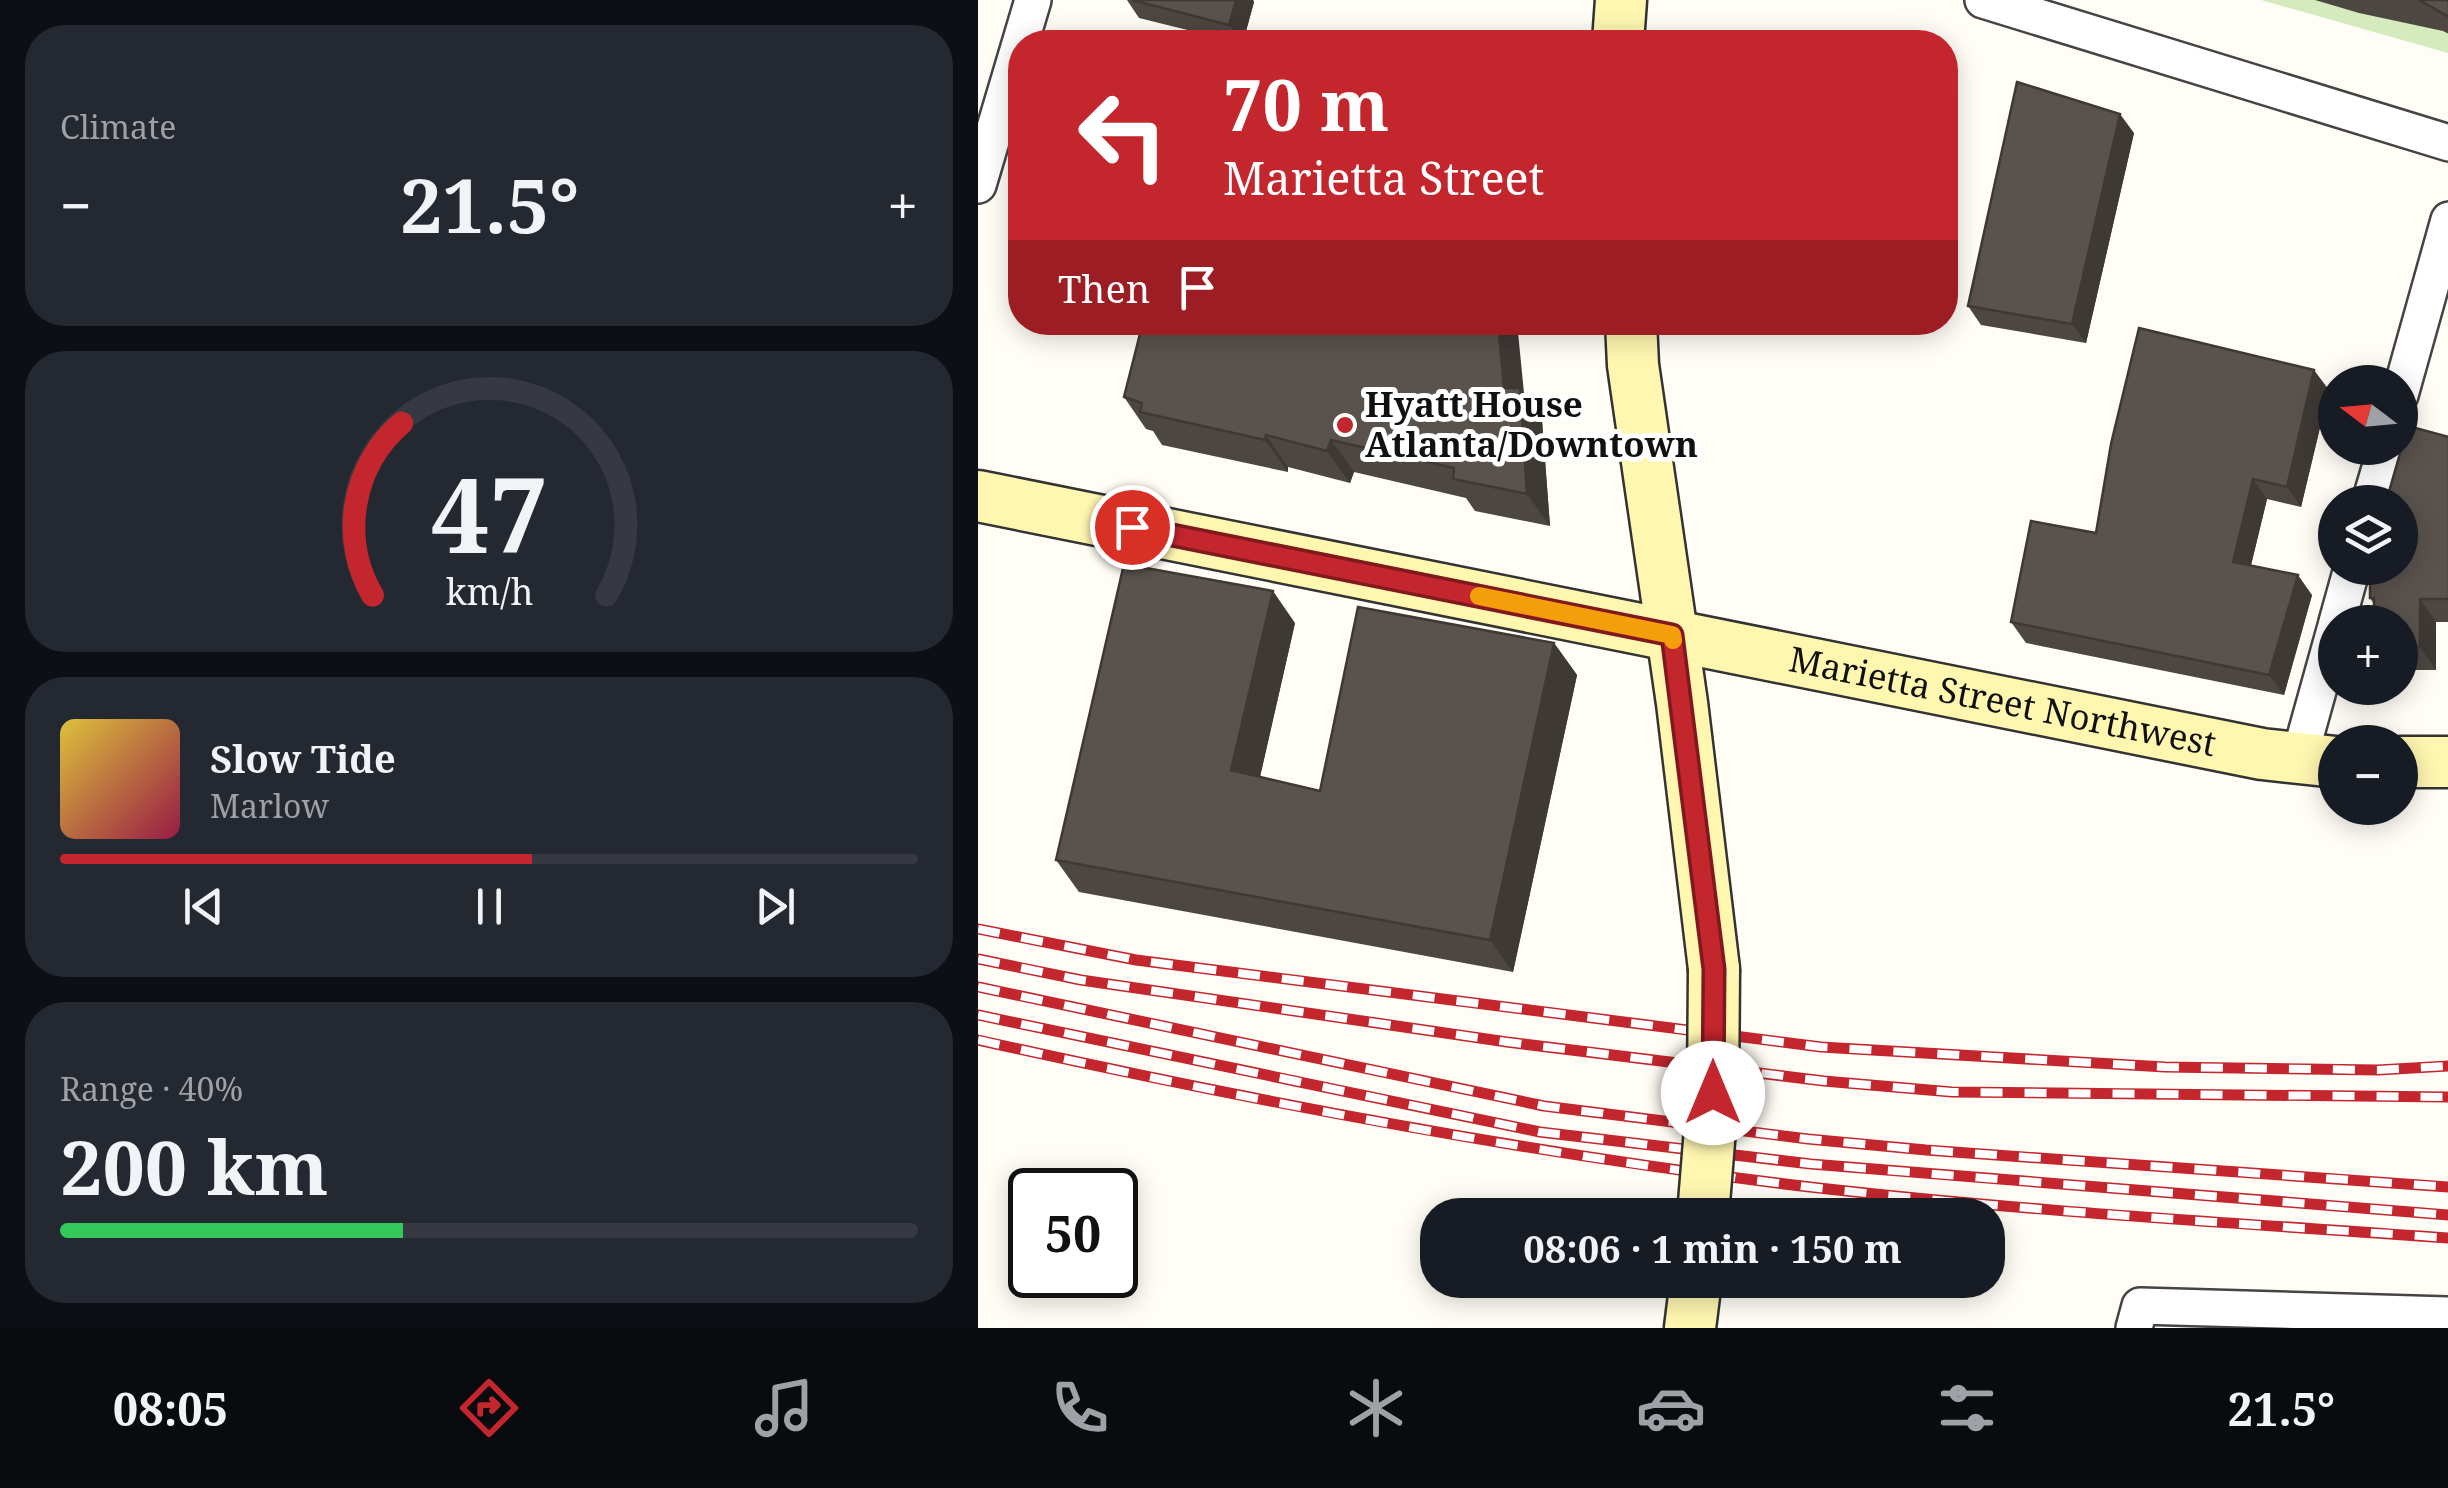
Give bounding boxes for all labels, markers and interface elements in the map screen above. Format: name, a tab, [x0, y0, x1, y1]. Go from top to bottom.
text: 70 m	[1223, 56, 1389, 152]
icon: left	[1058, 70, 1188, 200]
text: Climate	[60, 105, 176, 148]
text: Marietta Street	[1223, 147, 1544, 208]
text: 21.5°	[400, 153, 579, 255]
text: −	[60, 167, 92, 242]
text: +	[887, 167, 918, 242]
icon: arrive	[1170, 260, 1225, 315]
text: Then	[1058, 262, 1150, 314]
north arrow	[2318, 365, 2418, 465]
map controls	[2318, 365, 2418, 825]
place label: Hyatt House Atlanta/Downtown	[1365, 380, 1698, 467]
marker: Hyatt House Atlanta/Downtown	[1334, 414, 1356, 436]
text: 47	[430, 442, 548, 583]
pin	[1090, 485, 1175, 570]
button: layers	[2318, 485, 2418, 585]
icon: arrive	[1105, 500, 1160, 555]
text: km/h	[445, 567, 533, 615]
button: +	[2318, 605, 2418, 705]
street label: Marietta Street Northwest	[1785, 635, 2220, 766]
button: −	[2318, 725, 2418, 825]
text: Slow Tide	[210, 732, 396, 784]
text: Marlow	[210, 784, 329, 827]
icon: previous	[176, 879, 231, 934]
icon: pause	[462, 879, 517, 934]
icon: next	[748, 879, 803, 934]
position arrow	[1661, 1041, 1765, 1145]
text: Range · 40%	[60, 1067, 243, 1110]
text: 200 km	[60, 1115, 328, 1217]
speed limit sign: 50	[1008, 1168, 1138, 1298]
text: 08:06 · 1 min · 150 m	[1523, 1222, 1902, 1274]
icon: directions	[454, 1373, 524, 1443]
icon: music	[749, 1373, 819, 1443]
icon: phone	[1045, 1373, 1115, 1443]
icon: climate	[1341, 1373, 1411, 1443]
icon: car	[1636, 1373, 1706, 1443]
icon: filters	[1932, 1373, 2002, 1443]
text: 08:05	[113, 1378, 228, 1439]
text: 21.5°	[2228, 1378, 2335, 1439]

